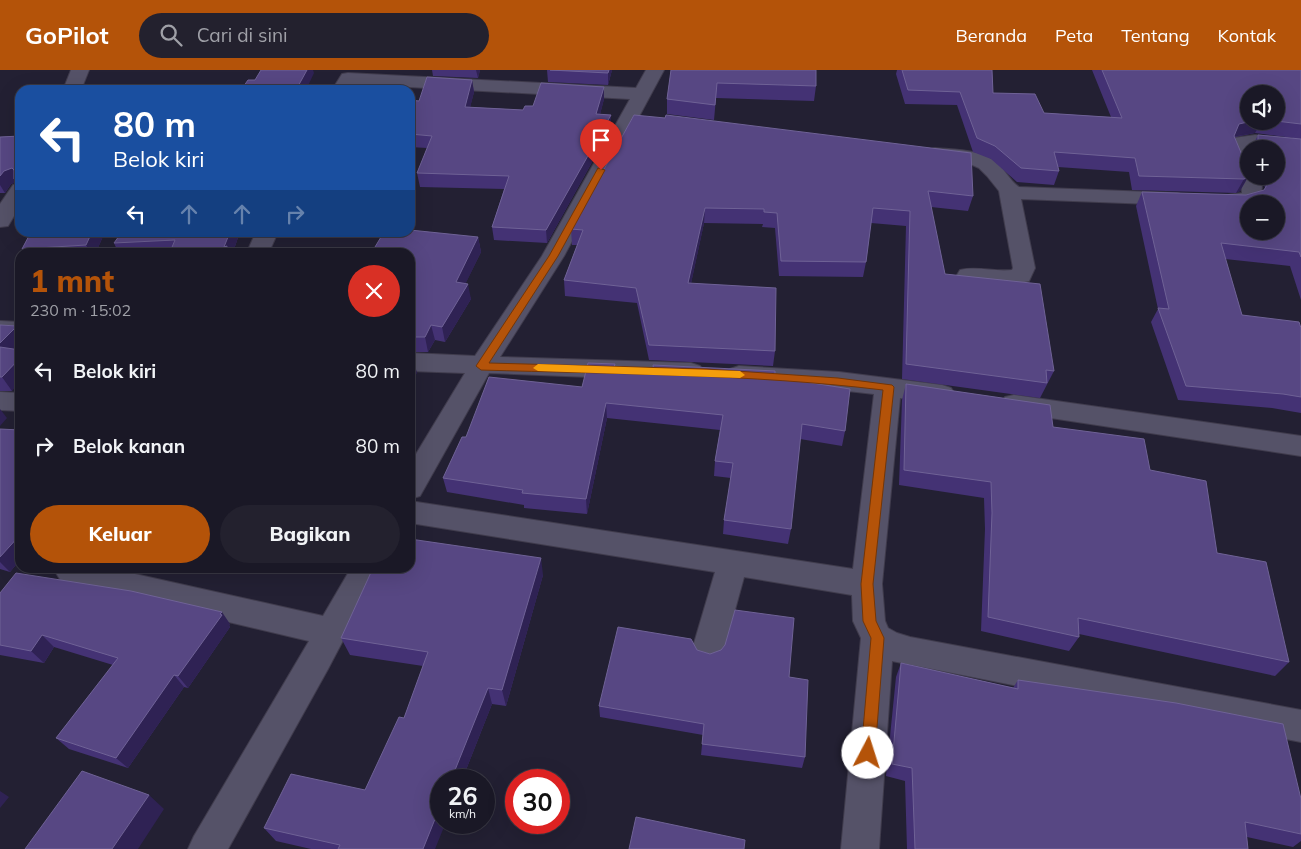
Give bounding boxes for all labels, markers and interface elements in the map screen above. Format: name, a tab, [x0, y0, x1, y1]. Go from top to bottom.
search box	[139, 13, 489, 58]
text: GoPilot	[25, 20, 109, 50]
icon: search	[157, 21, 185, 49]
text: Cari di sini	[197, 23, 288, 47]
text: Beranda	[956, 24, 1027, 47]
text: Peta	[1055, 24, 1093, 47]
text: Tentang	[1121, 24, 1190, 47]
text: Kontak	[1218, 24, 1276, 47]
map controls	[1240, 85, 1285, 240]
button: sound	[1240, 85, 1285, 130]
text: 80 m	[113, 102, 196, 146]
icon: left	[30, 105, 95, 170]
pin	[580, 119, 622, 170]
icon: arrive	[587, 126, 615, 154]
button: +	[1240, 140, 1285, 185]
text: Belok kiri	[113, 145, 205, 173]
button: −	[1240, 195, 1285, 240]
icon: left	[122, 200, 150, 228]
icon: ahead	[175, 200, 203, 228]
icon: ahead	[228, 200, 256, 228]
icon: right	[281, 200, 309, 228]
text: 1 mnt	[30, 262, 114, 300]
button: close	[348, 265, 400, 317]
text: 230 m · 15:02	[30, 300, 131, 320]
icon: left	[30, 357, 58, 385]
text: Belok kiri	[73, 359, 156, 383]
text: 80 m	[356, 359, 400, 383]
icon: right	[30, 432, 58, 460]
text: Belok kanan	[73, 434, 185, 458]
text: 80 m	[356, 434, 400, 458]
button: Keluar	[30, 505, 210, 563]
button: Bagikan	[220, 505, 400, 563]
position arrow	[841, 726, 893, 778]
speed limit sign: 30	[505, 769, 570, 834]
text: 26	[447, 780, 478, 811]
text: km/h	[449, 806, 476, 821]

